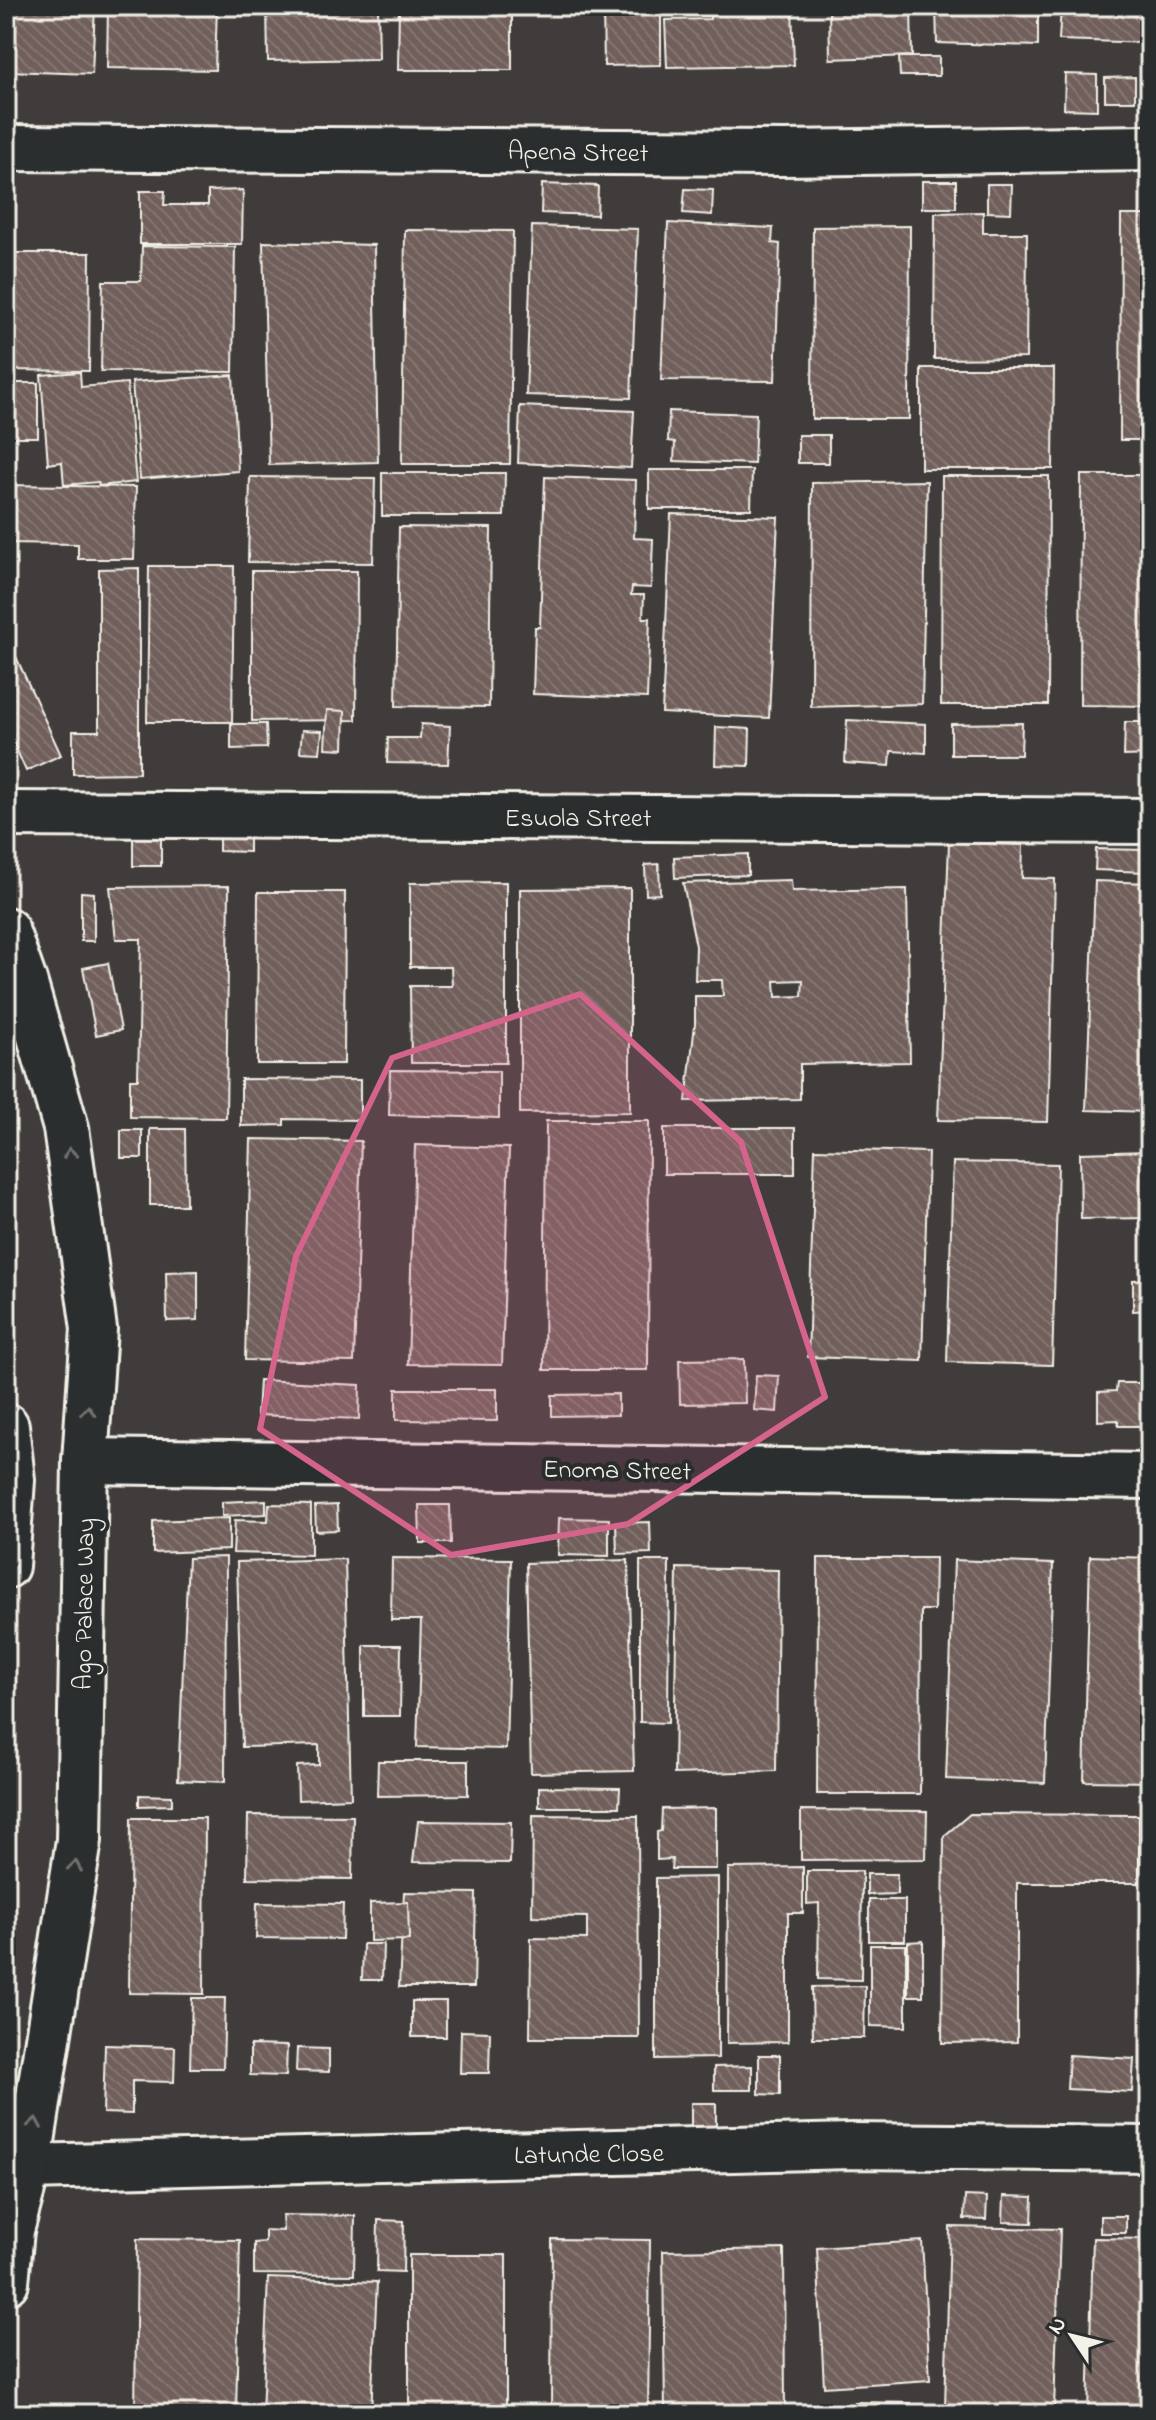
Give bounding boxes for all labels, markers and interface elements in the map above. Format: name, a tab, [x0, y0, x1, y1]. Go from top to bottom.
street label: Apena Street	[507, 134, 649, 174]
street label: Esuola Street	[505, 801, 652, 839]
one-way arrow	[62, 1146, 79, 1160]
one-way arrow	[80, 1404, 97, 1417]
street label: Enoma Street	[542, 1452, 692, 1492]
street label: Ago Palace Way	[66, 1518, 106, 1690]
one-way arrow	[66, 1860, 83, 1873]
one-way arrow	[25, 2116, 42, 2130]
street label: Latunde Close	[514, 2136, 665, 2176]
north arrow	[1032, 2296, 1112, 2376]
text: N	[1041, 2311, 1075, 2342]

